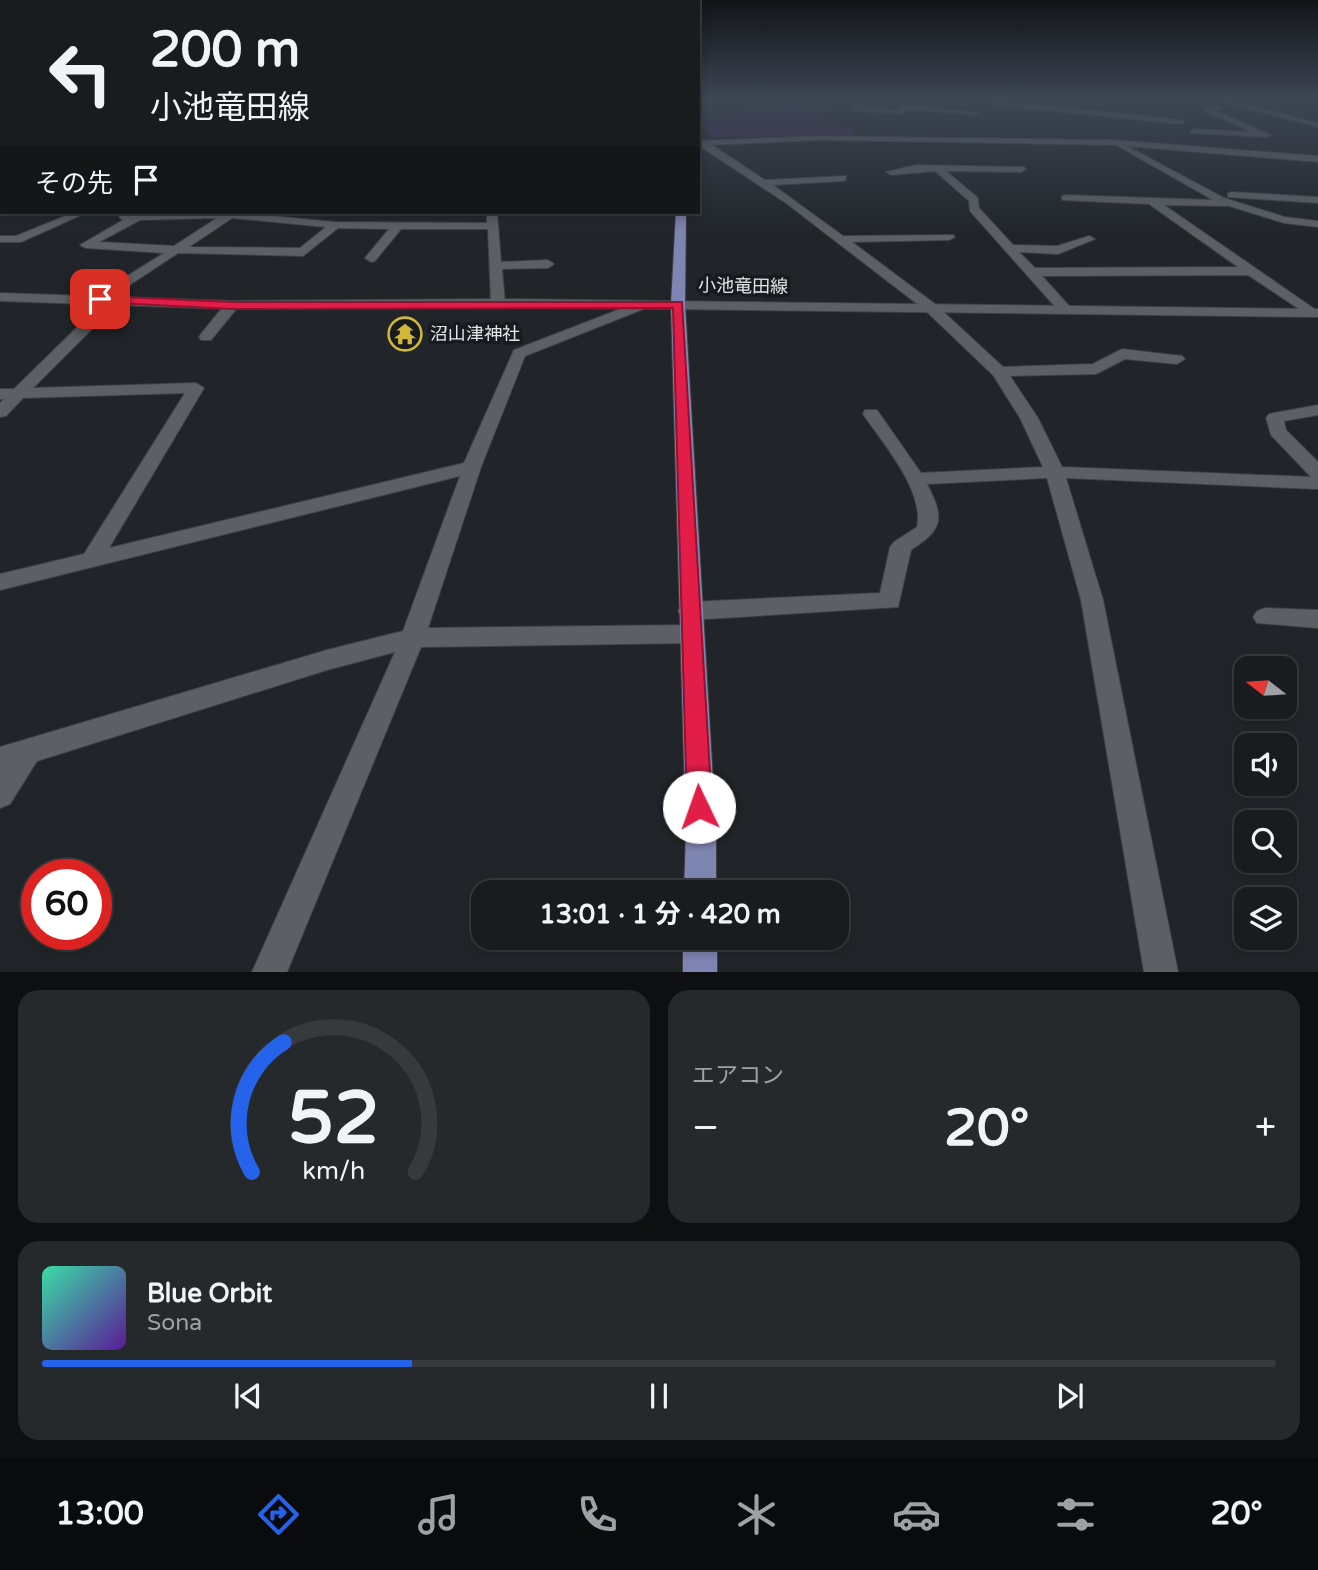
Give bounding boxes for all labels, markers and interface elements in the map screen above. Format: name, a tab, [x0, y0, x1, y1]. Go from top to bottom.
text: 200 m	[150, 21, 300, 80]
icon: left	[35, 28, 126, 119]
text: 小池竜田線	[150, 89, 310, 127]
icon: arrive	[127, 161, 165, 199]
text: その先	[35, 168, 113, 199]
pin	[70, 269, 130, 329]
street label: 小池竜田線	[698, 274, 788, 298]
icon: arrive	[81, 280, 119, 318]
temple icon: 沼山津神社	[386, 315, 424, 353]
place label: 沼山津神社	[430, 323, 520, 345]
north arrow	[1234, 656, 1297, 719]
map controls	[1234, 656, 1297, 950]
button: sound	[1234, 733, 1297, 796]
position arrow	[662, 770, 736, 844]
button: search	[1234, 810, 1297, 873]
speed limit sign: 60	[21, 859, 112, 950]
button: layers	[1234, 887, 1297, 950]
text: 13:01 · 1 分 · 420 m	[539, 899, 781, 930]
text: エアコン	[692, 1062, 784, 1090]
text: 52	[288, 1076, 380, 1164]
text: 20°	[944, 1097, 1029, 1160]
text: −	[692, 1105, 719, 1151]
text: +	[1255, 1105, 1276, 1151]
text: km/h	[303, 1156, 365, 1186]
text: Blue Orbit	[147, 1278, 272, 1309]
text: Sona	[147, 1309, 202, 1337]
icon: previous	[229, 1377, 267, 1415]
icon: pause	[640, 1377, 678, 1415]
icon: next	[1051, 1377, 1089, 1415]
icon: directions	[254, 1490, 303, 1539]
icon: music	[414, 1490, 463, 1539]
icon: phone	[573, 1490, 622, 1539]
icon: climate	[732, 1490, 781, 1539]
icon: car	[892, 1490, 941, 1539]
icon: filters	[1051, 1490, 1100, 1539]
text: 13:00	[55, 1495, 144, 1533]
text: 20°	[1210, 1495, 1263, 1533]

